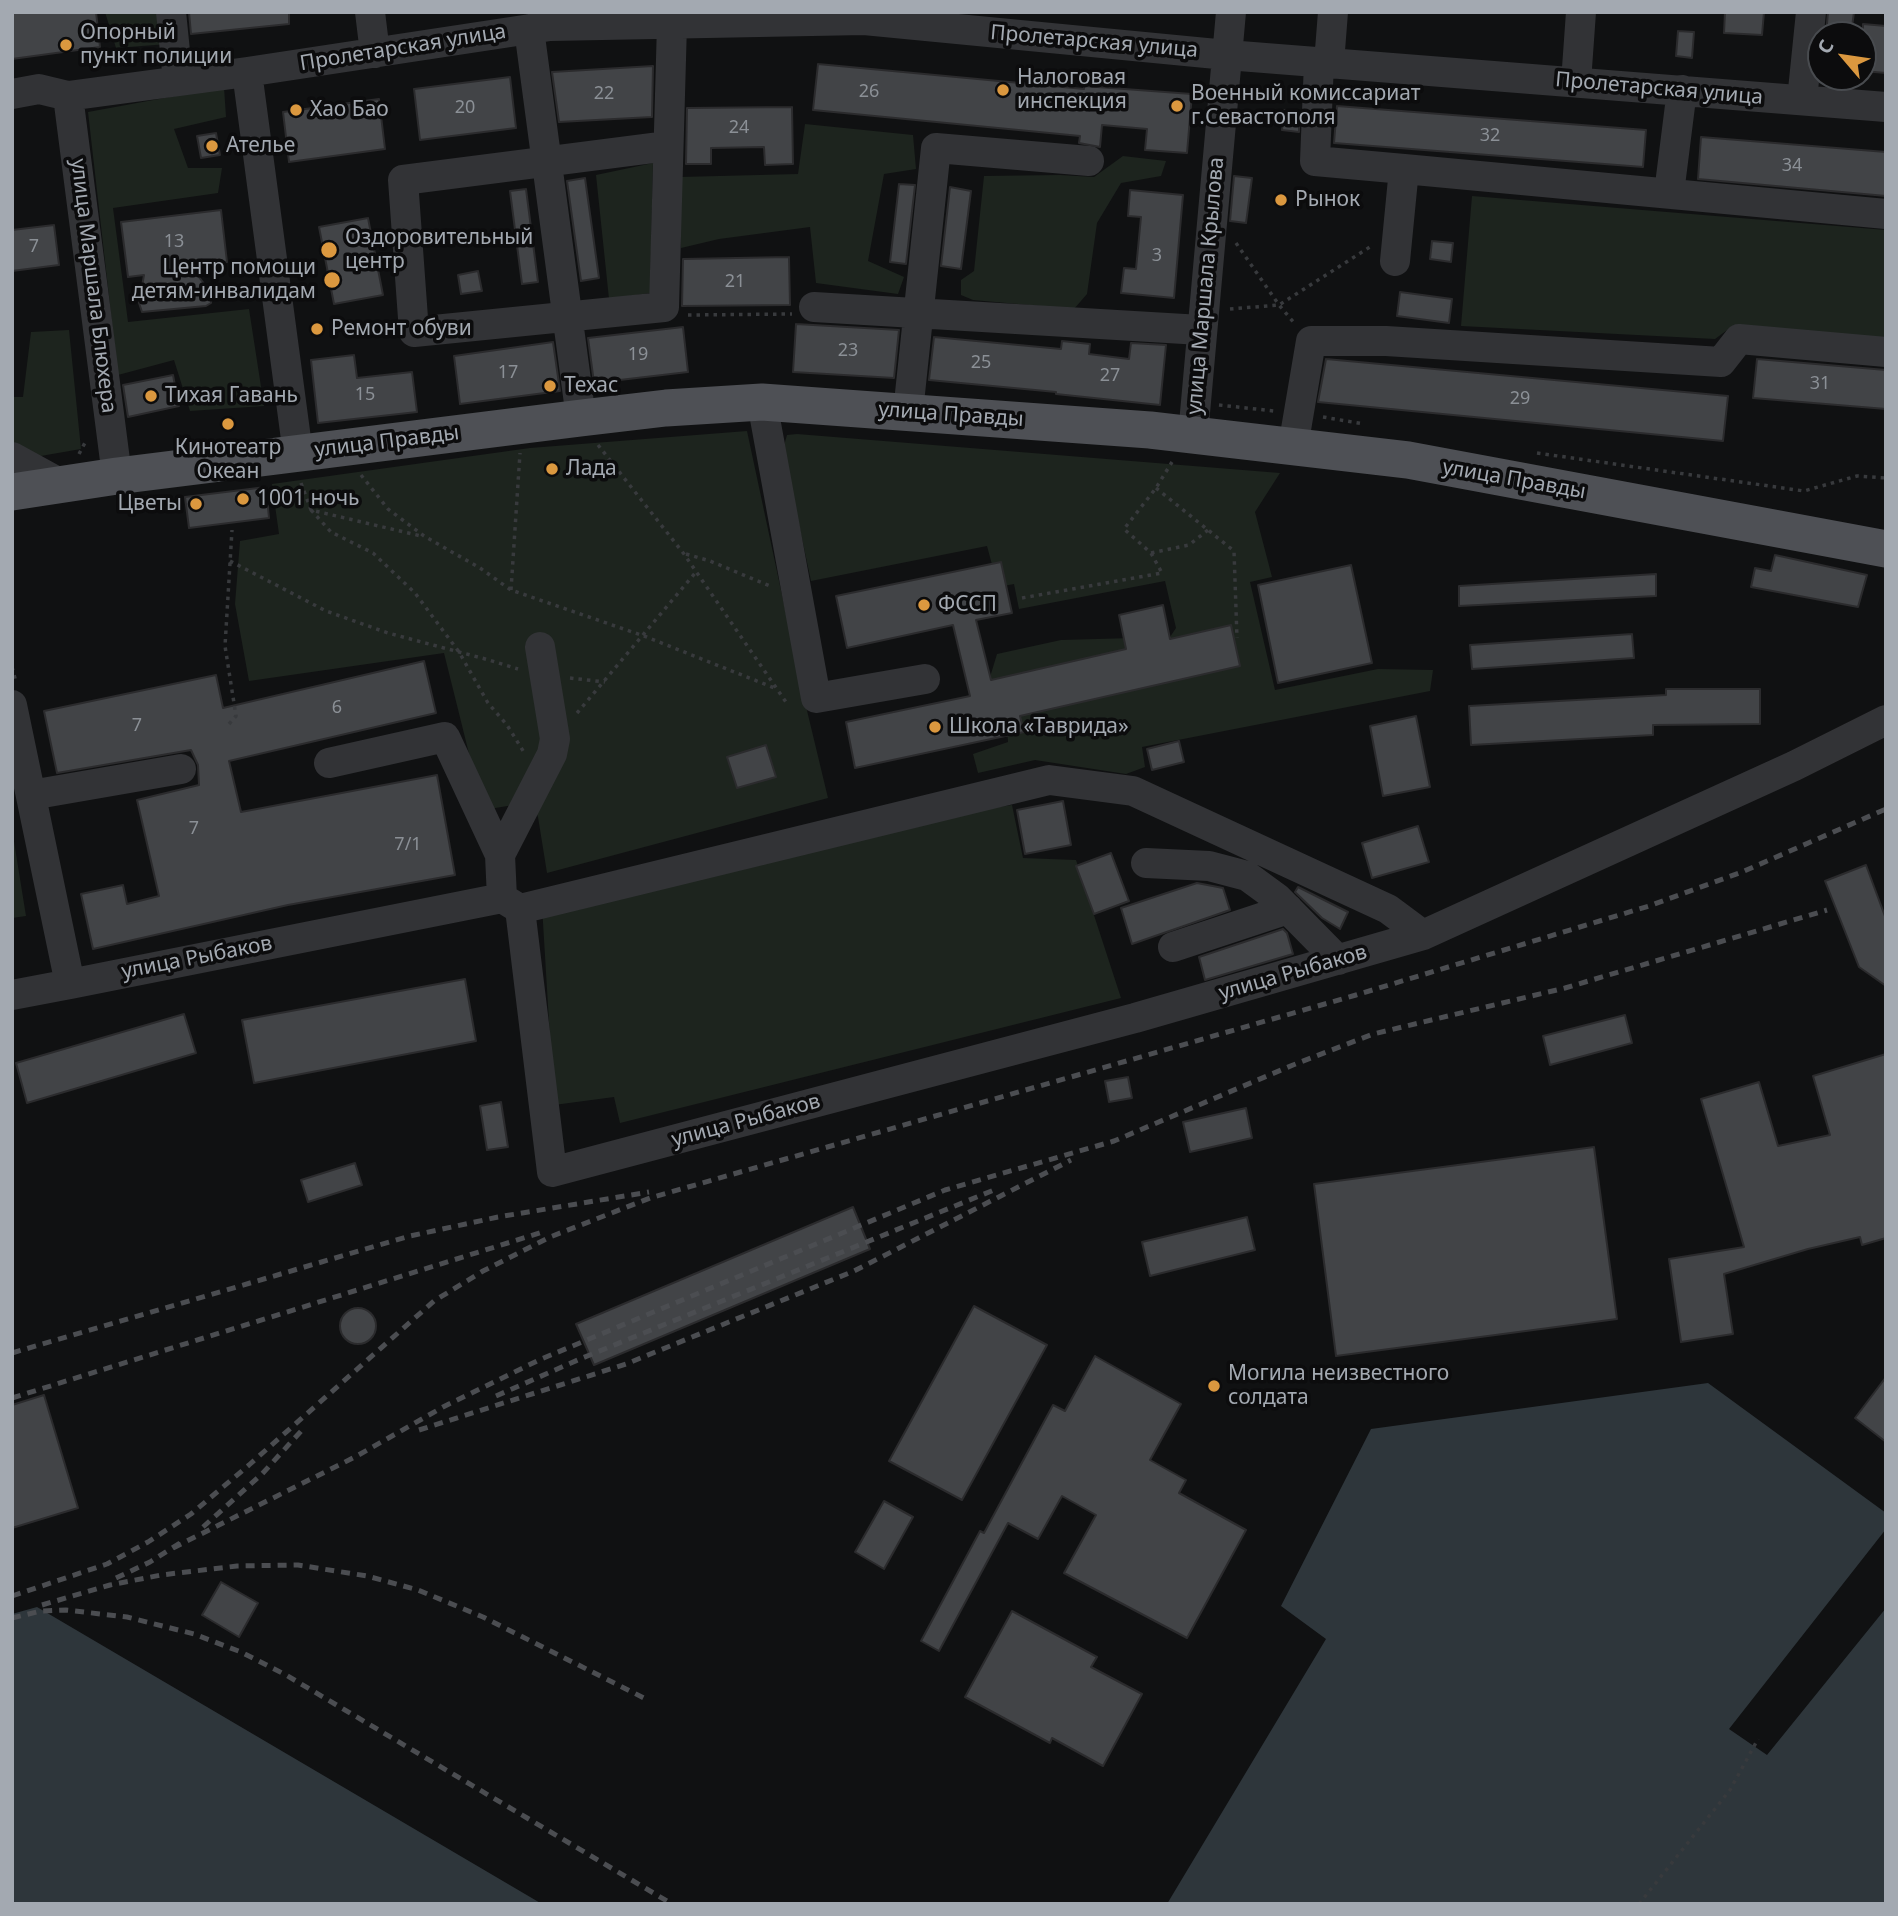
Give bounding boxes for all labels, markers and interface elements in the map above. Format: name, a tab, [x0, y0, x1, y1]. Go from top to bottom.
street label: Пролетарская улица	[298, 19, 508, 77]
place label: Опорный пункт полиции	[80, 20, 232, 70]
street label: Пролетарская улица	[989, 20, 1199, 64]
north arrow	[1807, 21, 1877, 91]
text: С	[1811, 35, 1840, 58]
marker: Опорный пункт полиции	[58, 37, 74, 53]
place label: Налоговая инспекция	[1017, 65, 1127, 115]
street label: Пролетарская улица	[1554, 67, 1764, 111]
house number: 26	[859, 81, 879, 103]
place label: Военный комиссариат г.Севастополя	[1191, 81, 1421, 131]
marker: Налоговая инспекция	[995, 82, 1011, 98]
house number: 22	[594, 83, 614, 105]
place label: Хао Бао	[310, 97, 389, 123]
house number: 20	[455, 97, 475, 119]
marker: Военный комиссариат г.Севастополя	[1169, 98, 1185, 114]
marker: Хао Бао	[288, 102, 304, 118]
house number: 24	[729, 117, 749, 139]
house number: 32	[1480, 125, 1500, 147]
place label: Ателье	[226, 133, 295, 159]
marker: Ателье	[204, 138, 220, 154]
house number: 34	[1782, 155, 1802, 177]
street label: улица Маршала Крылова	[1182, 156, 1230, 416]
street label: улица Маршала Блюхера	[65, 157, 121, 415]
place label: Рынок	[1295, 187, 1360, 213]
marker: Рынок	[1273, 192, 1289, 208]
place label: Оздоровительный центр	[345, 225, 533, 275]
house number: 13	[164, 231, 184, 253]
house number: 7	[29, 236, 39, 258]
marker: Оздоровительный центр	[319, 240, 339, 260]
house number: 3	[1152, 245, 1162, 267]
place label: Центр помощи детям-инвалидам	[132, 255, 316, 305]
marker: Центр помощи детям-инвалидам	[322, 270, 342, 290]
house number: 21	[725, 271, 745, 293]
place label: Ремонт обуви	[331, 316, 472, 342]
marker: Ремонт обуви	[309, 321, 325, 337]
house number: 23	[838, 340, 858, 362]
house number: 19	[628, 344, 648, 366]
house number: 25	[971, 352, 991, 374]
house number: 17	[498, 362, 518, 384]
house number: 27	[1100, 365, 1120, 387]
place label: Техас	[564, 373, 618, 399]
house number: 31	[1810, 373, 1830, 395]
marker: Техас	[542, 378, 558, 394]
place label: Тихая Гавань	[165, 383, 298, 409]
house number: 15	[355, 384, 375, 406]
marker: Тихая Гавань	[143, 388, 159, 404]
house number: 29	[1510, 388, 1530, 410]
street label: улица Правды	[878, 397, 1024, 433]
marker: Кинотеатр Океан	[220, 416, 236, 432]
street label: улица Правды	[313, 421, 461, 463]
place label: Кинотеатр Океан	[175, 435, 281, 485]
street label: улица Правды	[1440, 455, 1588, 505]
place label: Лада	[566, 456, 617, 482]
marker: Лада	[544, 461, 560, 477]
place label: 1001 ночь	[257, 486, 359, 512]
place label: Цветы	[118, 491, 182, 517]
marker: 1001 ночь	[235, 491, 251, 507]
marker: Цветы	[188, 496, 204, 512]
place label: ФССП	[938, 592, 997, 618]
marker: ФССП	[916, 597, 932, 613]
house number: 6	[332, 697, 342, 719]
place label: Школа «Таврида»	[949, 714, 1129, 740]
house number: 7	[132, 715, 142, 737]
marker: Школа «Таврида»	[927, 719, 943, 735]
house number: 7	[189, 818, 199, 840]
house number: 7/1	[394, 834, 422, 856]
street label: улица Рыбаков	[120, 931, 274, 985]
street label: улица Рыбаков	[1216, 940, 1370, 1006]
street label: улица Рыбаков	[669, 1089, 823, 1153]
place label: Могила неизвестного солдата	[1228, 1361, 1449, 1411]
marker: Могила неизвестного солдата	[1206, 1378, 1222, 1394]

